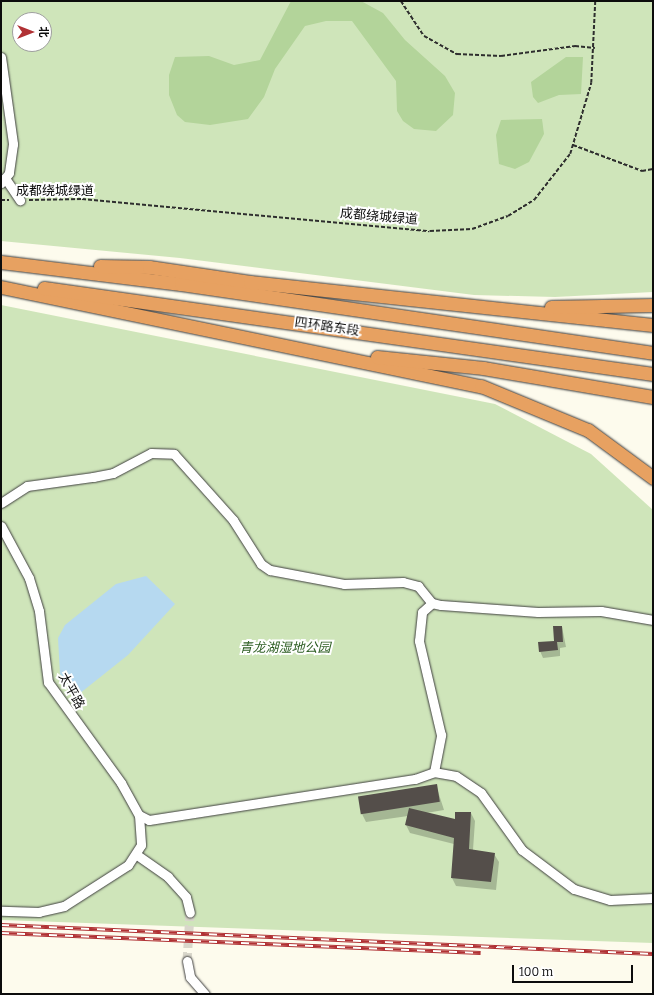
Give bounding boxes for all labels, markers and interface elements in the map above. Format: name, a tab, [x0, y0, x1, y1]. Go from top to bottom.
north arrow	[12, 12, 52, 52]
text: 北	[37, 27, 50, 38]
street label: 成都绕城绿道	[16, 183, 94, 199]
street label: 成都绕城绿道	[339, 206, 419, 228]
street label: 四环路东段	[294, 315, 360, 339]
park label: 青龙湖湿地公园	[240, 640, 330, 656]
street label: 太平路	[55, 670, 87, 712]
scale bar	[514, 957, 635, 983]
text: 100 m	[519, 965, 553, 979]

